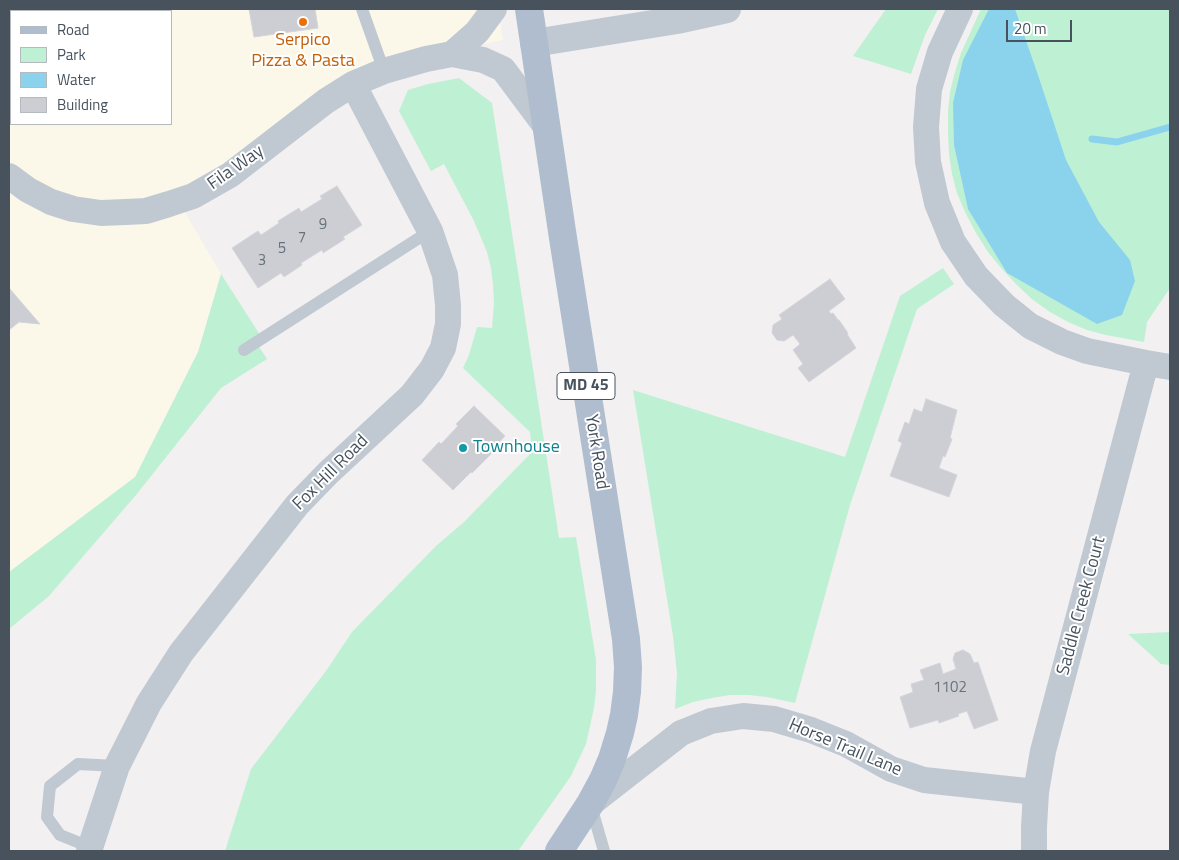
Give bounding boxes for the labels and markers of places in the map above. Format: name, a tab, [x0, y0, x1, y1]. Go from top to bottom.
marker: Serpico Pizza & Pasta	[297, 16, 309, 28]
place label: Serpico Pizza & Pasta	[251, 30, 355, 72]
place label: Townhouse	[473, 437, 560, 459]
marker: Townhouse	[457, 442, 469, 454]

